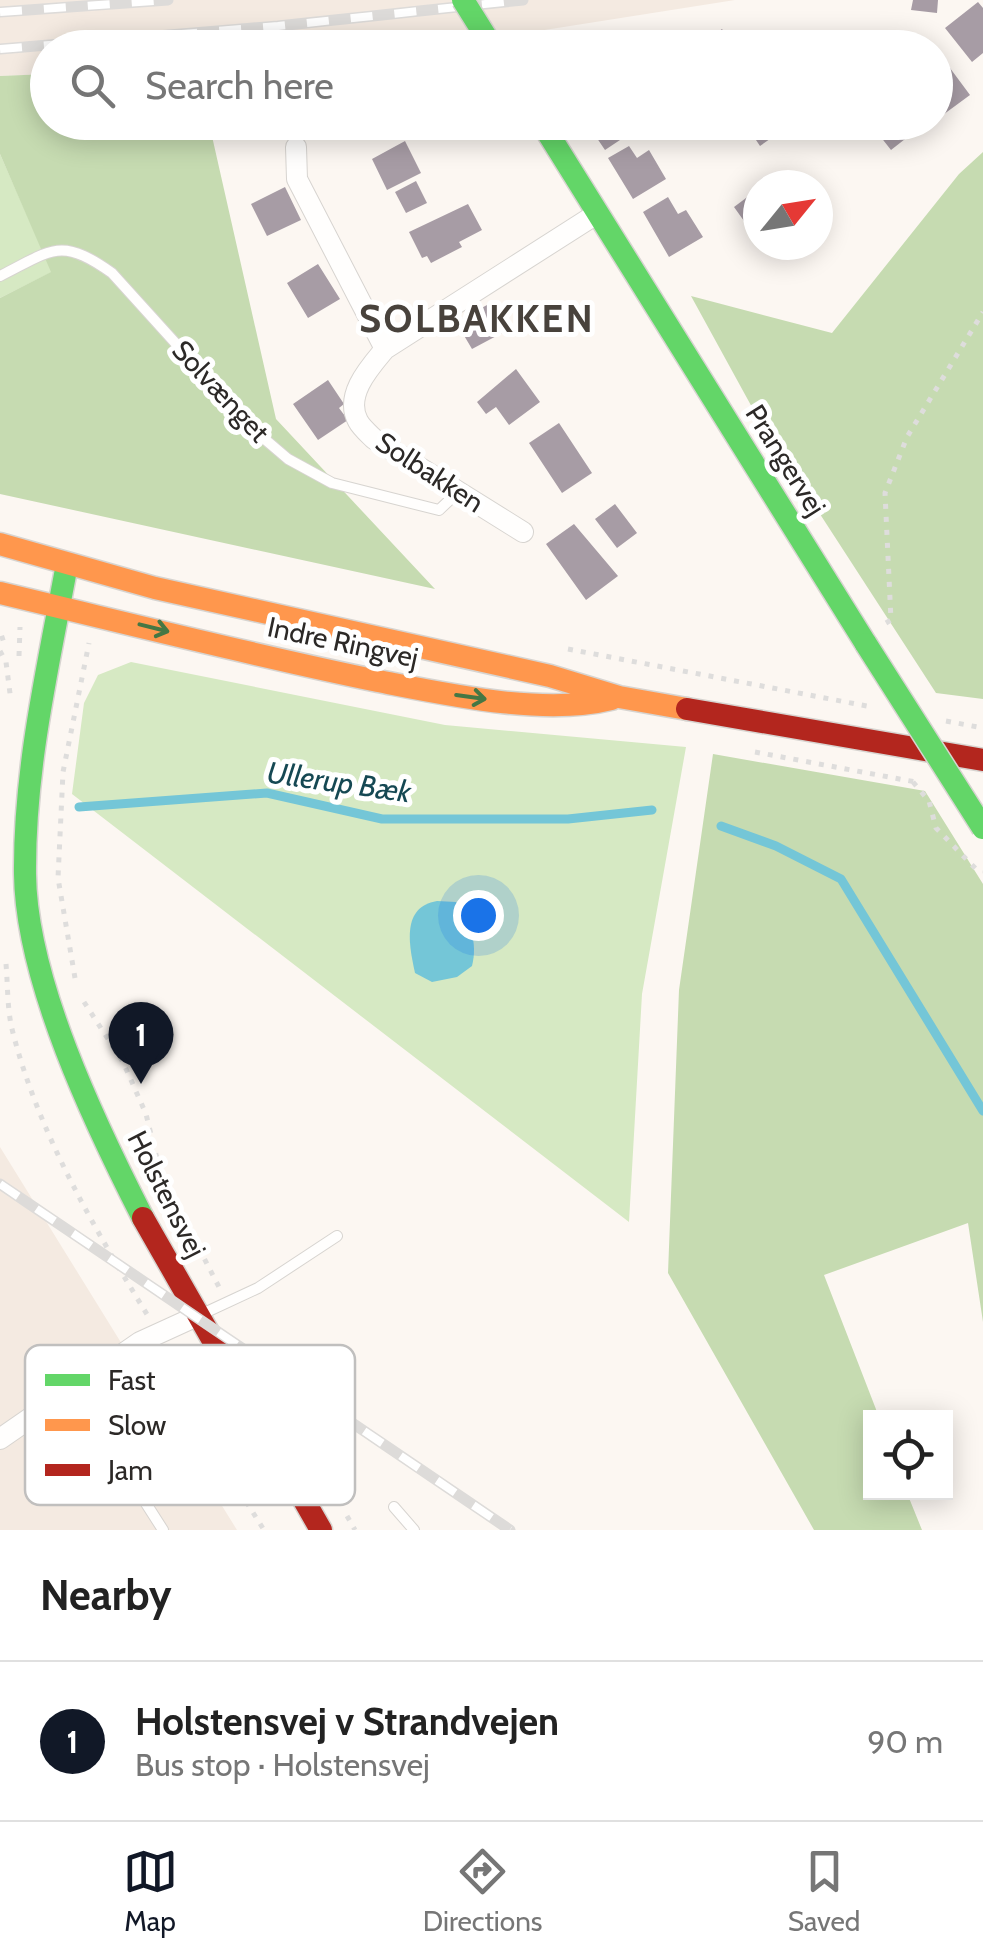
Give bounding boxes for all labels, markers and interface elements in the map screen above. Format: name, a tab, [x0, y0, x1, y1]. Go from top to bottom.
search box	[30, 30, 953, 140]
icon: search	[65, 58, 120, 113]
text: Search here	[145, 62, 334, 109]
north arrow	[743, 170, 833, 260]
district label: SOLBAKKEN	[359, 295, 595, 342]
street label: Solvænget	[165, 333, 277, 449]
street label: Prangervej	[739, 398, 833, 522]
street label: Solbakken	[370, 425, 490, 519]
street label: Indre Ringvej	[265, 609, 421, 675]
one-way arrow	[137, 620, 169, 638]
one-way arrow	[454, 688, 487, 707]
water label: Ullerup Bæk	[265, 754, 414, 811]
your location	[453, 890, 504, 941]
pin: 1	[108, 1002, 174, 1084]
street label: Holstensvej	[121, 1125, 213, 1263]
legend	[25, 1345, 355, 1505]
text: Fast	[108, 1363, 156, 1397]
text: Slow	[108, 1408, 166, 1442]
map controls	[863, 1410, 953, 1500]
button: locate	[863, 1410, 953, 1500]
text: Jam	[107, 1453, 153, 1487]
text: Nearby	[40, 1569, 172, 1621]
text: Holstensvej v Strandvejen	[135, 1698, 559, 1745]
text: 1	[67, 1722, 78, 1761]
text: 90 m	[867, 1722, 943, 1761]
text: Bus stop · Holstensvej	[135, 1745, 430, 1784]
tab: Map	[123, 1844, 178, 1938]
tab: Directions	[423, 1844, 542, 1938]
tab: Saved	[788, 1844, 860, 1938]

